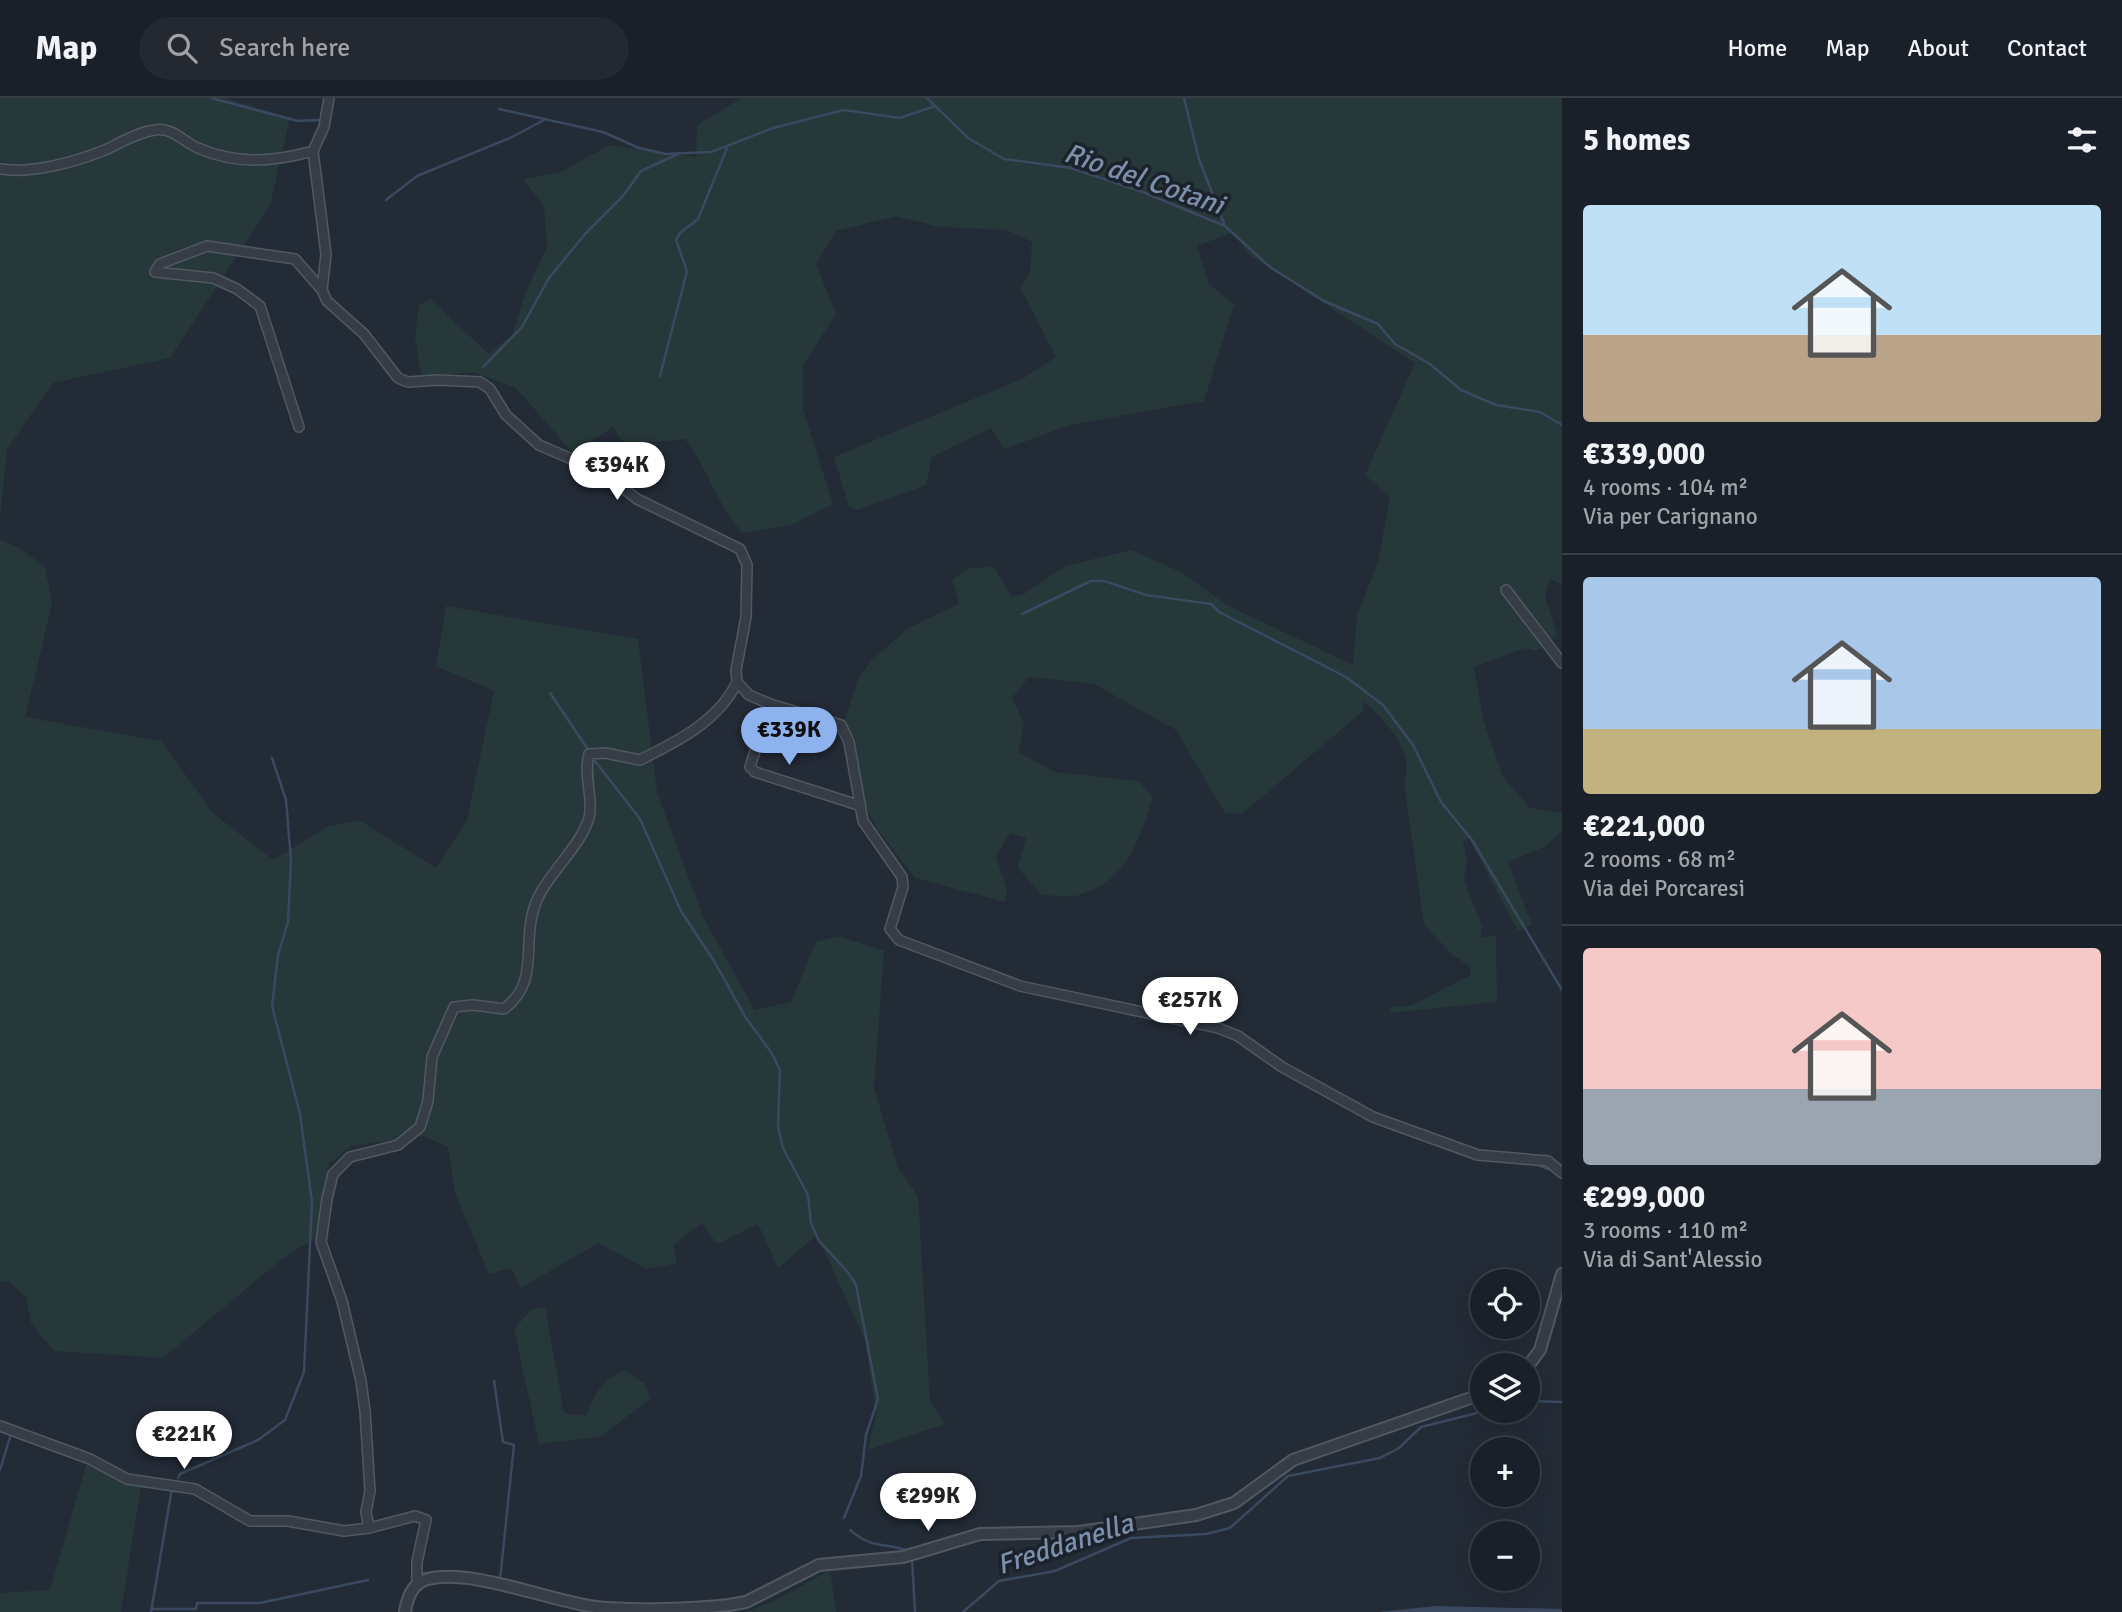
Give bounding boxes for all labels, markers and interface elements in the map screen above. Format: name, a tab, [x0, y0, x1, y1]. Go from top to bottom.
search box	[139, 17, 629, 80]
text: Map	[35, 28, 97, 69]
icon: search	[163, 29, 201, 67]
text: Search here	[219, 32, 350, 64]
text: Home	[1727, 33, 1787, 63]
text: Map	[1825, 33, 1870, 63]
text: About	[1908, 33, 1969, 63]
text: Contact	[2007, 33, 2087, 63]
icon: filters	[2063, 121, 2101, 159]
text: 5 homes	[1583, 122, 1690, 159]
water label: Rio del Cotani	[1060, 136, 1230, 223]
icon: home	[1779, 250, 1905, 376]
text: €339,000	[1583, 436, 1705, 473]
pin: €394K	[568, 442, 666, 502]
text: €394K	[585, 450, 649, 479]
text: 4 rooms · 104 m²	[1583, 473, 1748, 502]
text: Via per Carignano	[1583, 502, 1758, 531]
icon: home	[1779, 622, 1905, 748]
pin: €339K	[740, 708, 838, 767]
text: €339K	[757, 715, 821, 744]
text: €221,000	[1583, 808, 1705, 845]
text: 2 rooms · 68 m²	[1583, 845, 1736, 874]
text: Via dei Porcaresi	[1583, 874, 1745, 903]
pin: €257K	[1141, 978, 1239, 1037]
text: €257K	[1158, 985, 1222, 1014]
icon: home	[1779, 993, 1905, 1119]
text: €299,000	[1583, 1179, 1705, 1216]
text: 3 rooms · 110 m²	[1583, 1216, 1748, 1245]
text: Via di Sant'Alessio	[1583, 1245, 1763, 1274]
map controls	[1470, 1269, 1540, 1591]
button: locate	[1470, 1269, 1540, 1339]
button: layers	[1470, 1353, 1540, 1423]
pin: €221K	[135, 1412, 233, 1471]
text: €221K	[152, 1419, 216, 1448]
button: +	[1470, 1437, 1540, 1507]
pin: €299K	[879, 1474, 977, 1533]
text: €299K	[896, 1481, 960, 1510]
water label: Freddanella	[993, 1506, 1138, 1582]
button: −	[1470, 1521, 1540, 1591]

